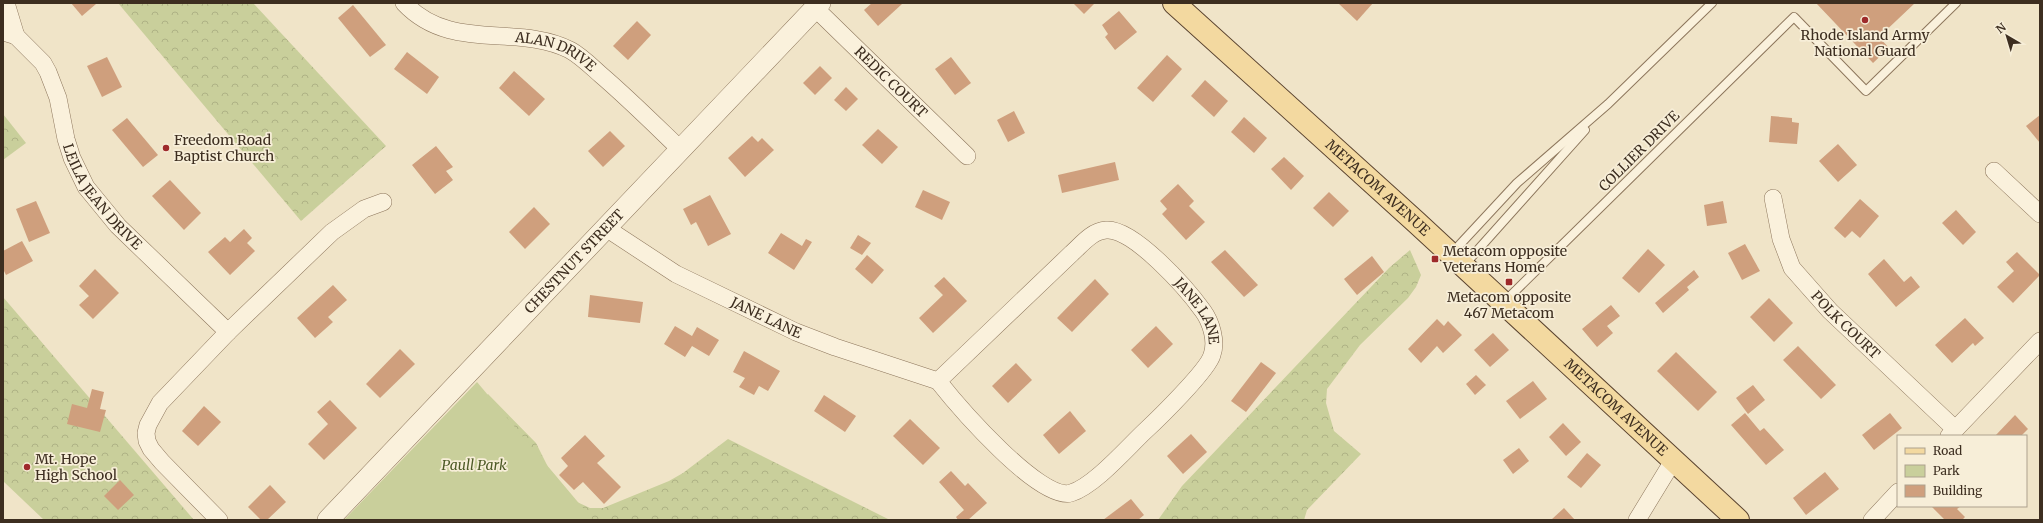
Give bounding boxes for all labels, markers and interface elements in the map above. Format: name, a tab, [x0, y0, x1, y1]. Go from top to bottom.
marker: Rhode Island Army National Guard	[1860, 15, 1870, 25]
north arrow	[1987, 16, 2027, 56]
text: N	[1993, 20, 2009, 36]
place label: Rhode Island Army National Guard	[1800, 26, 1930, 60]
street label: ALAN DRIVE	[513, 28, 600, 75]
street label: REDIC COURT	[851, 42, 931, 122]
street label: COLLIER DRIVE	[1595, 107, 1683, 195]
place label: Freedom Road Baptist Church	[174, 131, 274, 165]
street label: METACOM AVENUE	[1322, 136, 1434, 240]
street label: LEILA JEAN DRIVE	[59, 141, 146, 253]
marker: Freedom Road Baptist Church	[161, 143, 171, 153]
street label: CHESTNUT STREET	[520, 205, 628, 317]
place label: Metacom opposite Veterans Home	[1442, 242, 1567, 276]
marker: Metacom opposite Veterans Home	[1430, 254, 1440, 264]
street label: JANE LANE	[1169, 273, 1223, 345]
marker: Metacom opposite 467 Metacom	[1504, 277, 1514, 287]
street label: POLK COURT	[1807, 287, 1884, 363]
place label: Metacom opposite 467 Metacom	[1447, 288, 1571, 322]
street label: JANE LANE	[727, 292, 804, 342]
street label: METACOM AVENUE	[1561, 355, 1672, 460]
legend	[1897, 435, 2027, 507]
text: Road	[1933, 443, 1962, 458]
place label: Mt. Hope High School	[35, 450, 118, 484]
park label: Paull Park	[441, 456, 507, 474]
marker: Mt. Hope High School	[22, 462, 32, 472]
text: Park	[1933, 463, 1960, 478]
text: Building	[1933, 483, 1983, 498]

